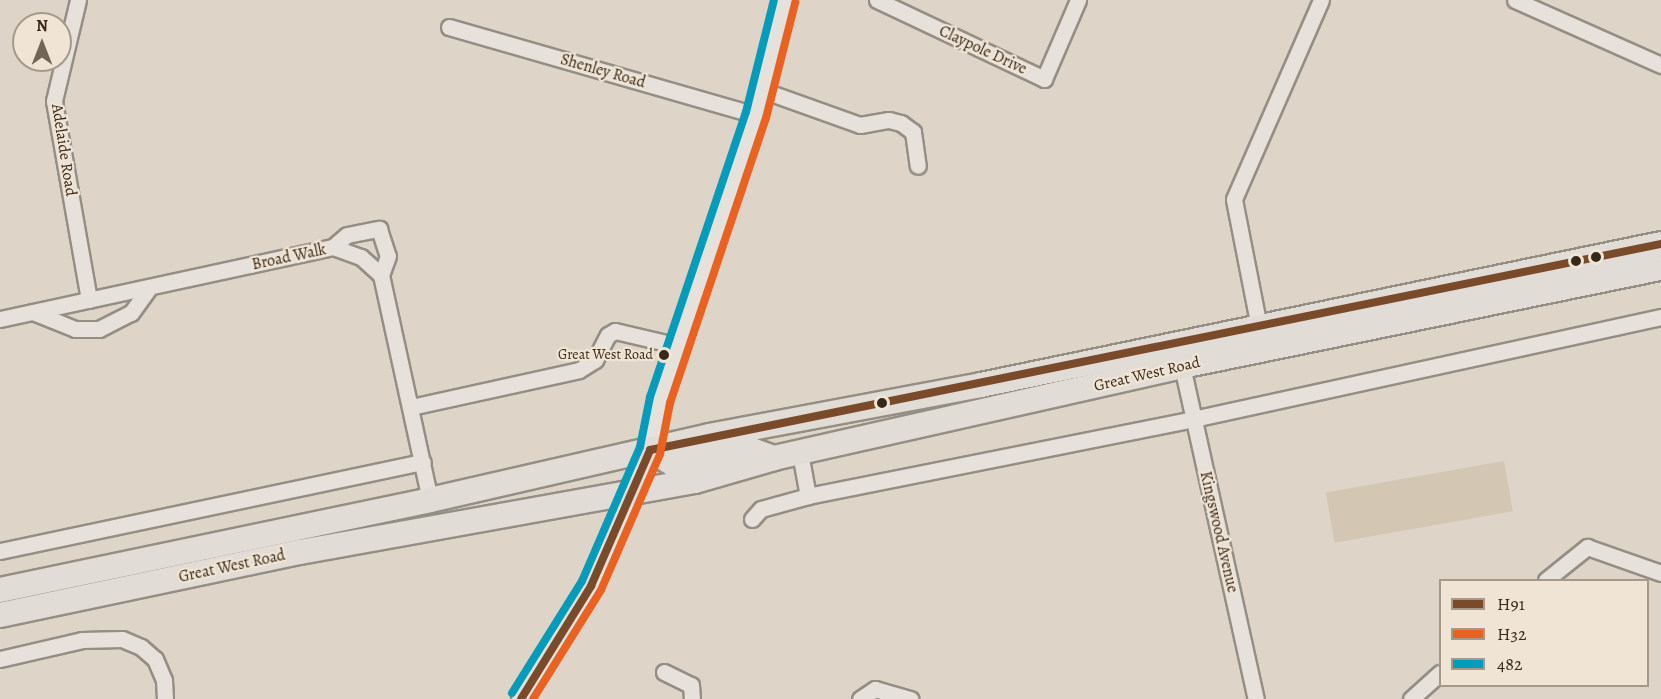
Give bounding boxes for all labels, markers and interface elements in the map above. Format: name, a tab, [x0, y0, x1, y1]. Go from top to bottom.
north arrow	[12, 12, 72, 72]
text: N	[36, 15, 48, 37]
street label: Claypole Drive	[936, 21, 1030, 79]
street label: Shenley Road	[558, 50, 648, 92]
street label: Adelaide Road	[47, 103, 81, 197]
street label: Broad Walk	[250, 240, 328, 274]
unlabelled marker	[1590, 251, 1602, 263]
unlabelled marker	[1570, 255, 1582, 267]
place label: Great West Road	[558, 347, 653, 363]
marker: Great West Road	[658, 349, 670, 361]
street label: Great West Road	[1092, 352, 1202, 396]
unlabelled marker	[876, 397, 888, 409]
street label: Kingswood Avenue	[1196, 469, 1242, 595]
street label: Great West Road	[177, 545, 287, 587]
legend	[1439, 579, 1649, 687]
text: H91	[1497, 592, 1525, 616]
text: H32	[1497, 622, 1527, 646]
text: 482	[1497, 652, 1522, 676]

